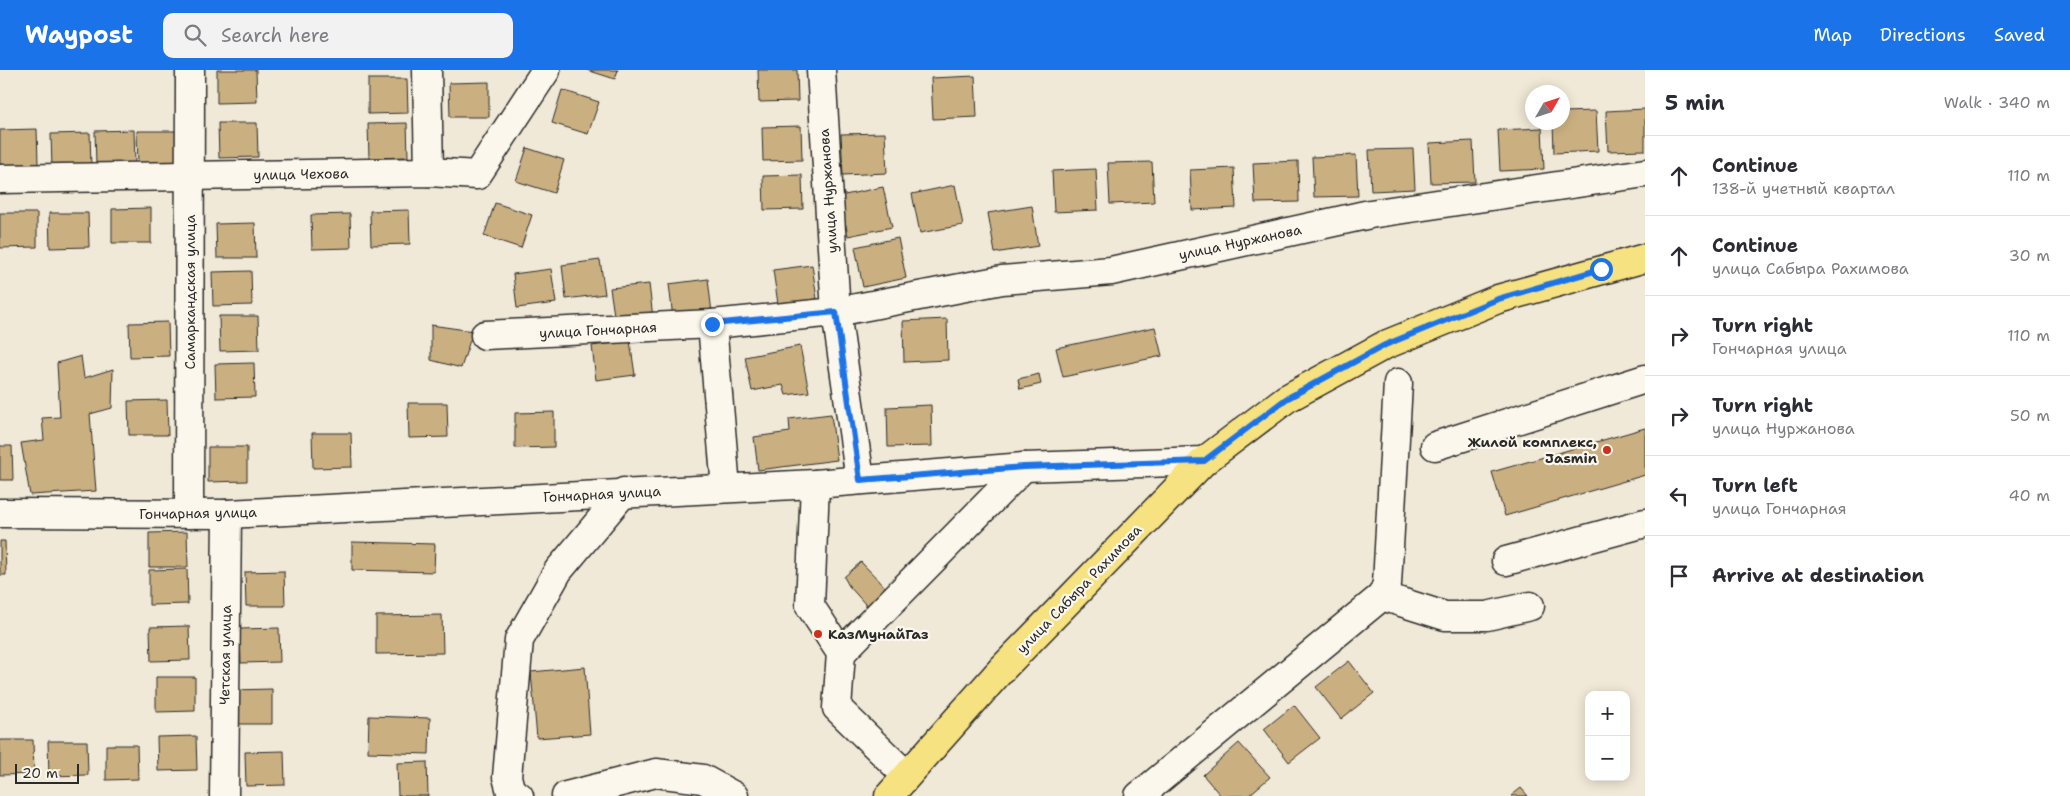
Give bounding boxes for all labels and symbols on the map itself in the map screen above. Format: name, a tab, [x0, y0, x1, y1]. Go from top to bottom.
north arrow	[1525, 85, 1570, 130]
street label: улица Нуржанова	[815, 128, 841, 254]
street label: улица Чехова	[253, 164, 349, 184]
street label: Самаркандская улица	[181, 214, 199, 369]
street label: улица Нуржанова	[1177, 220, 1303, 264]
route start	[1590, 258, 1613, 281]
route end	[701, 313, 724, 336]
street label: улица Гончарная	[539, 318, 657, 342]
place label: Жилой комплекс, Jasmin	[1468, 433, 1597, 467]
marker: Жилой комплекс, Jasmin	[1601, 444, 1613, 456]
street label: Гончарная улица	[543, 482, 662, 506]
street label: Гончарная улица	[139, 503, 257, 523]
street label: улица Сабыра Рахимова	[1013, 521, 1145, 657]
street label: Четская улица	[215, 605, 235, 705]
place label: КазМунайГаз	[828, 625, 929, 643]
marker: КазМунайГаз	[812, 628, 824, 640]
scale bar	[15, 761, 79, 784]

